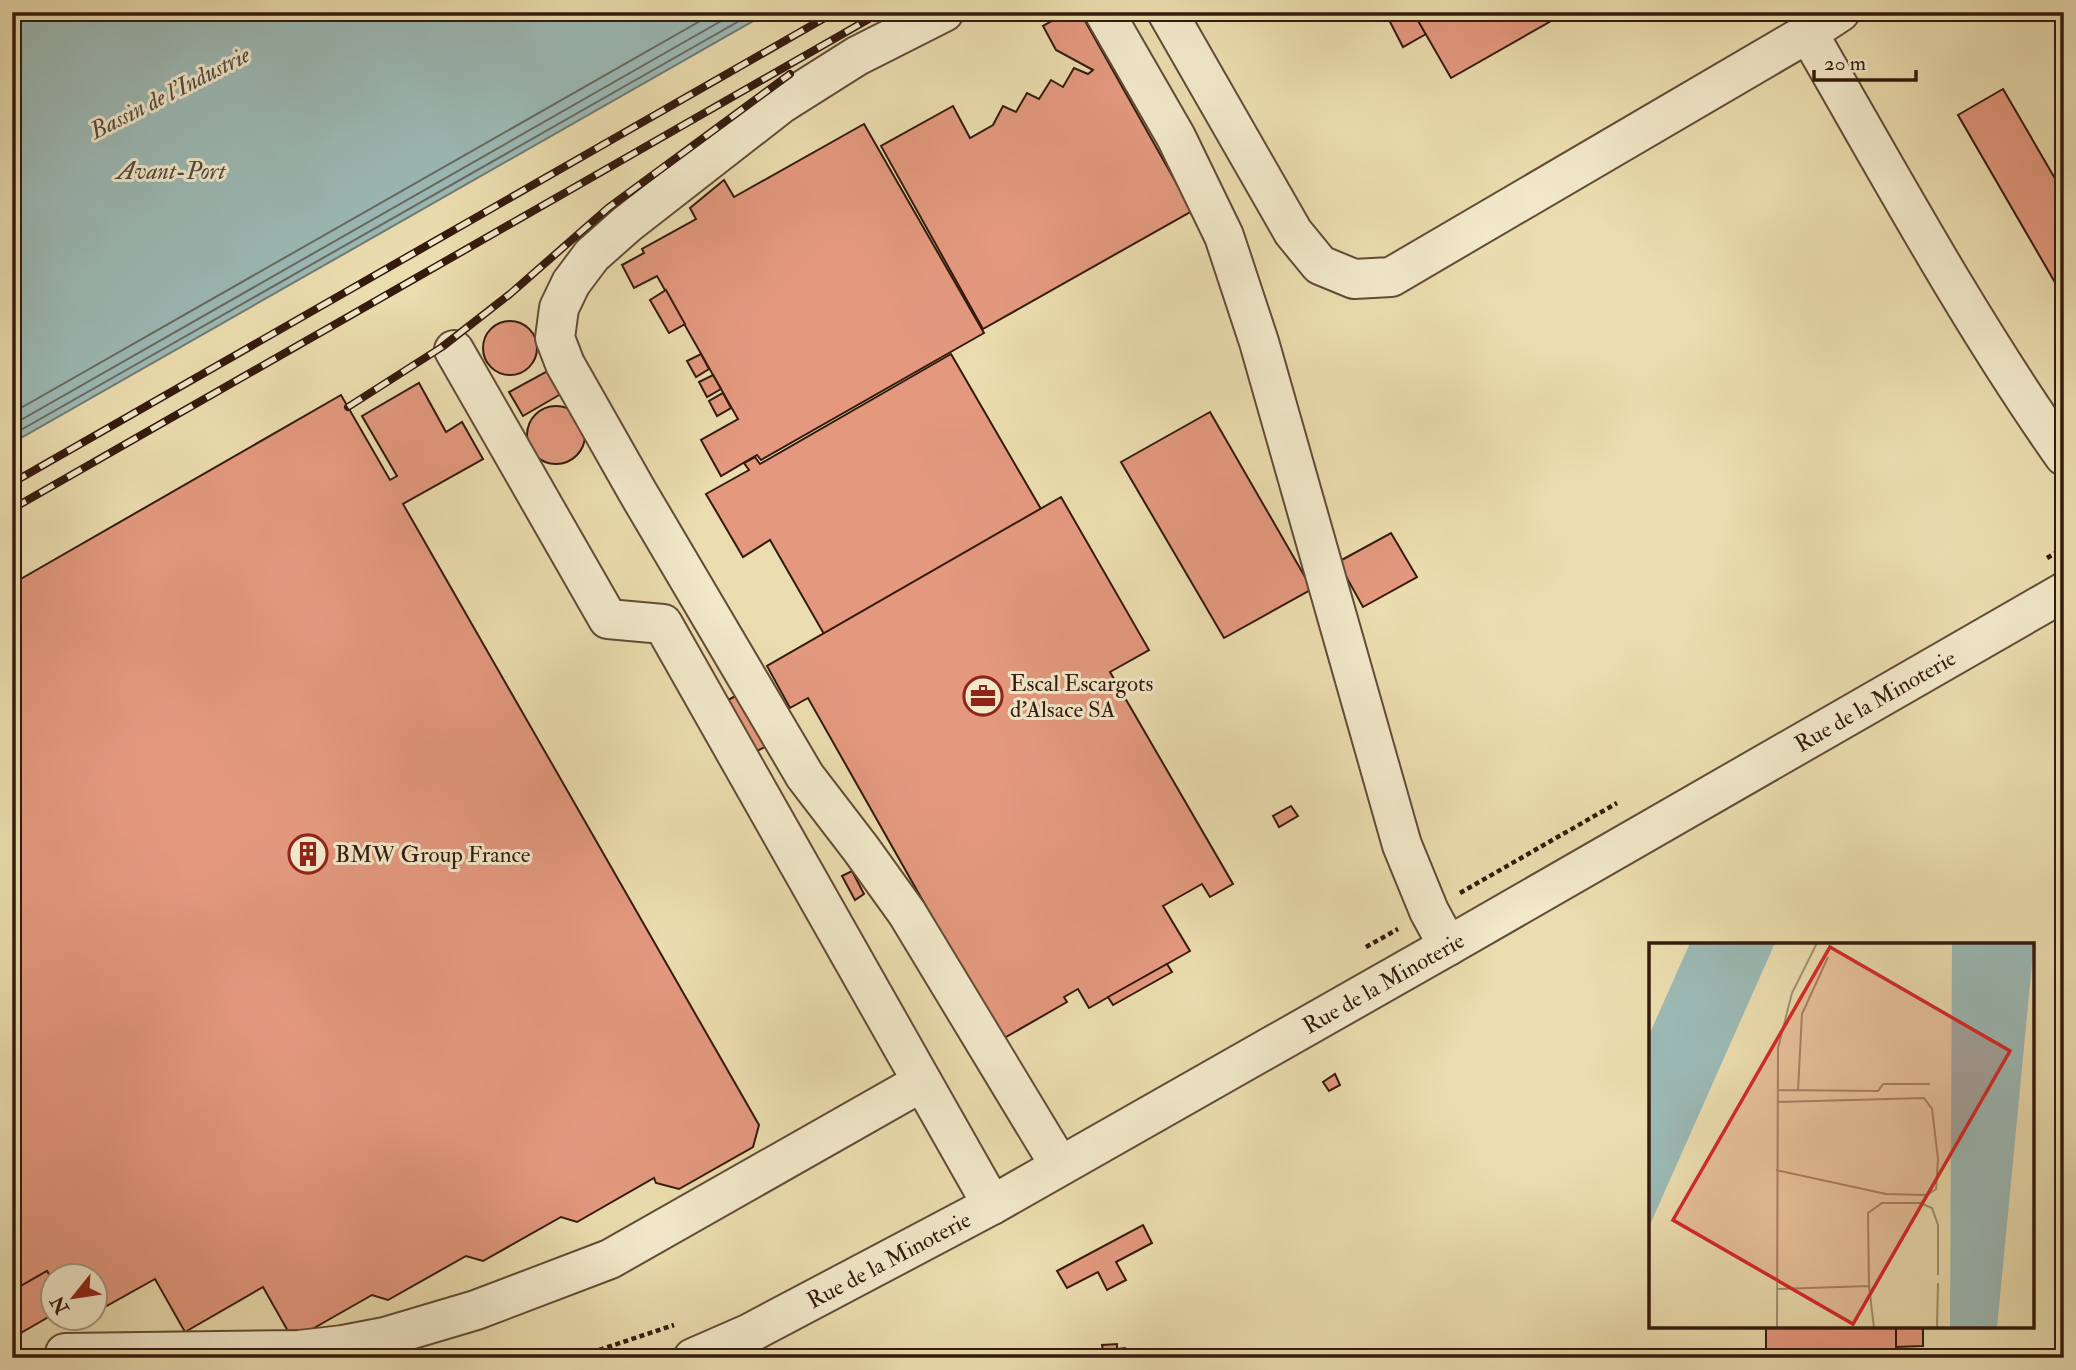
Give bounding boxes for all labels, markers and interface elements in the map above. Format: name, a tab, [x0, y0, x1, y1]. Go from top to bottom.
scale bar	[1814, 38, 1915, 82]
water label: Bassin de l'Industrie	[84, 39, 256, 147]
text: 20 m	[1824, 50, 1866, 77]
water label: Avant-Port	[114, 156, 227, 187]
street label: Rue de la Minoterie	[1789, 643, 1961, 758]
place label: Escal Escargots d'Alsace SA	[1010, 669, 1153, 724]
office icon: Escal Escargots d'Alsace SA	[962, 675, 1004, 717]
building icon: BMW Group France	[287, 833, 329, 875]
place label: BMW Group France	[335, 840, 531, 870]
street label: Rue de la Minoterie	[1297, 925, 1470, 1040]
inset map	[1649, 943, 2034, 1328]
street label: Rue de la Minoterie	[802, 1204, 976, 1315]
north arrow	[38, 1262, 108, 1332]
text: N	[45, 1291, 75, 1319]

